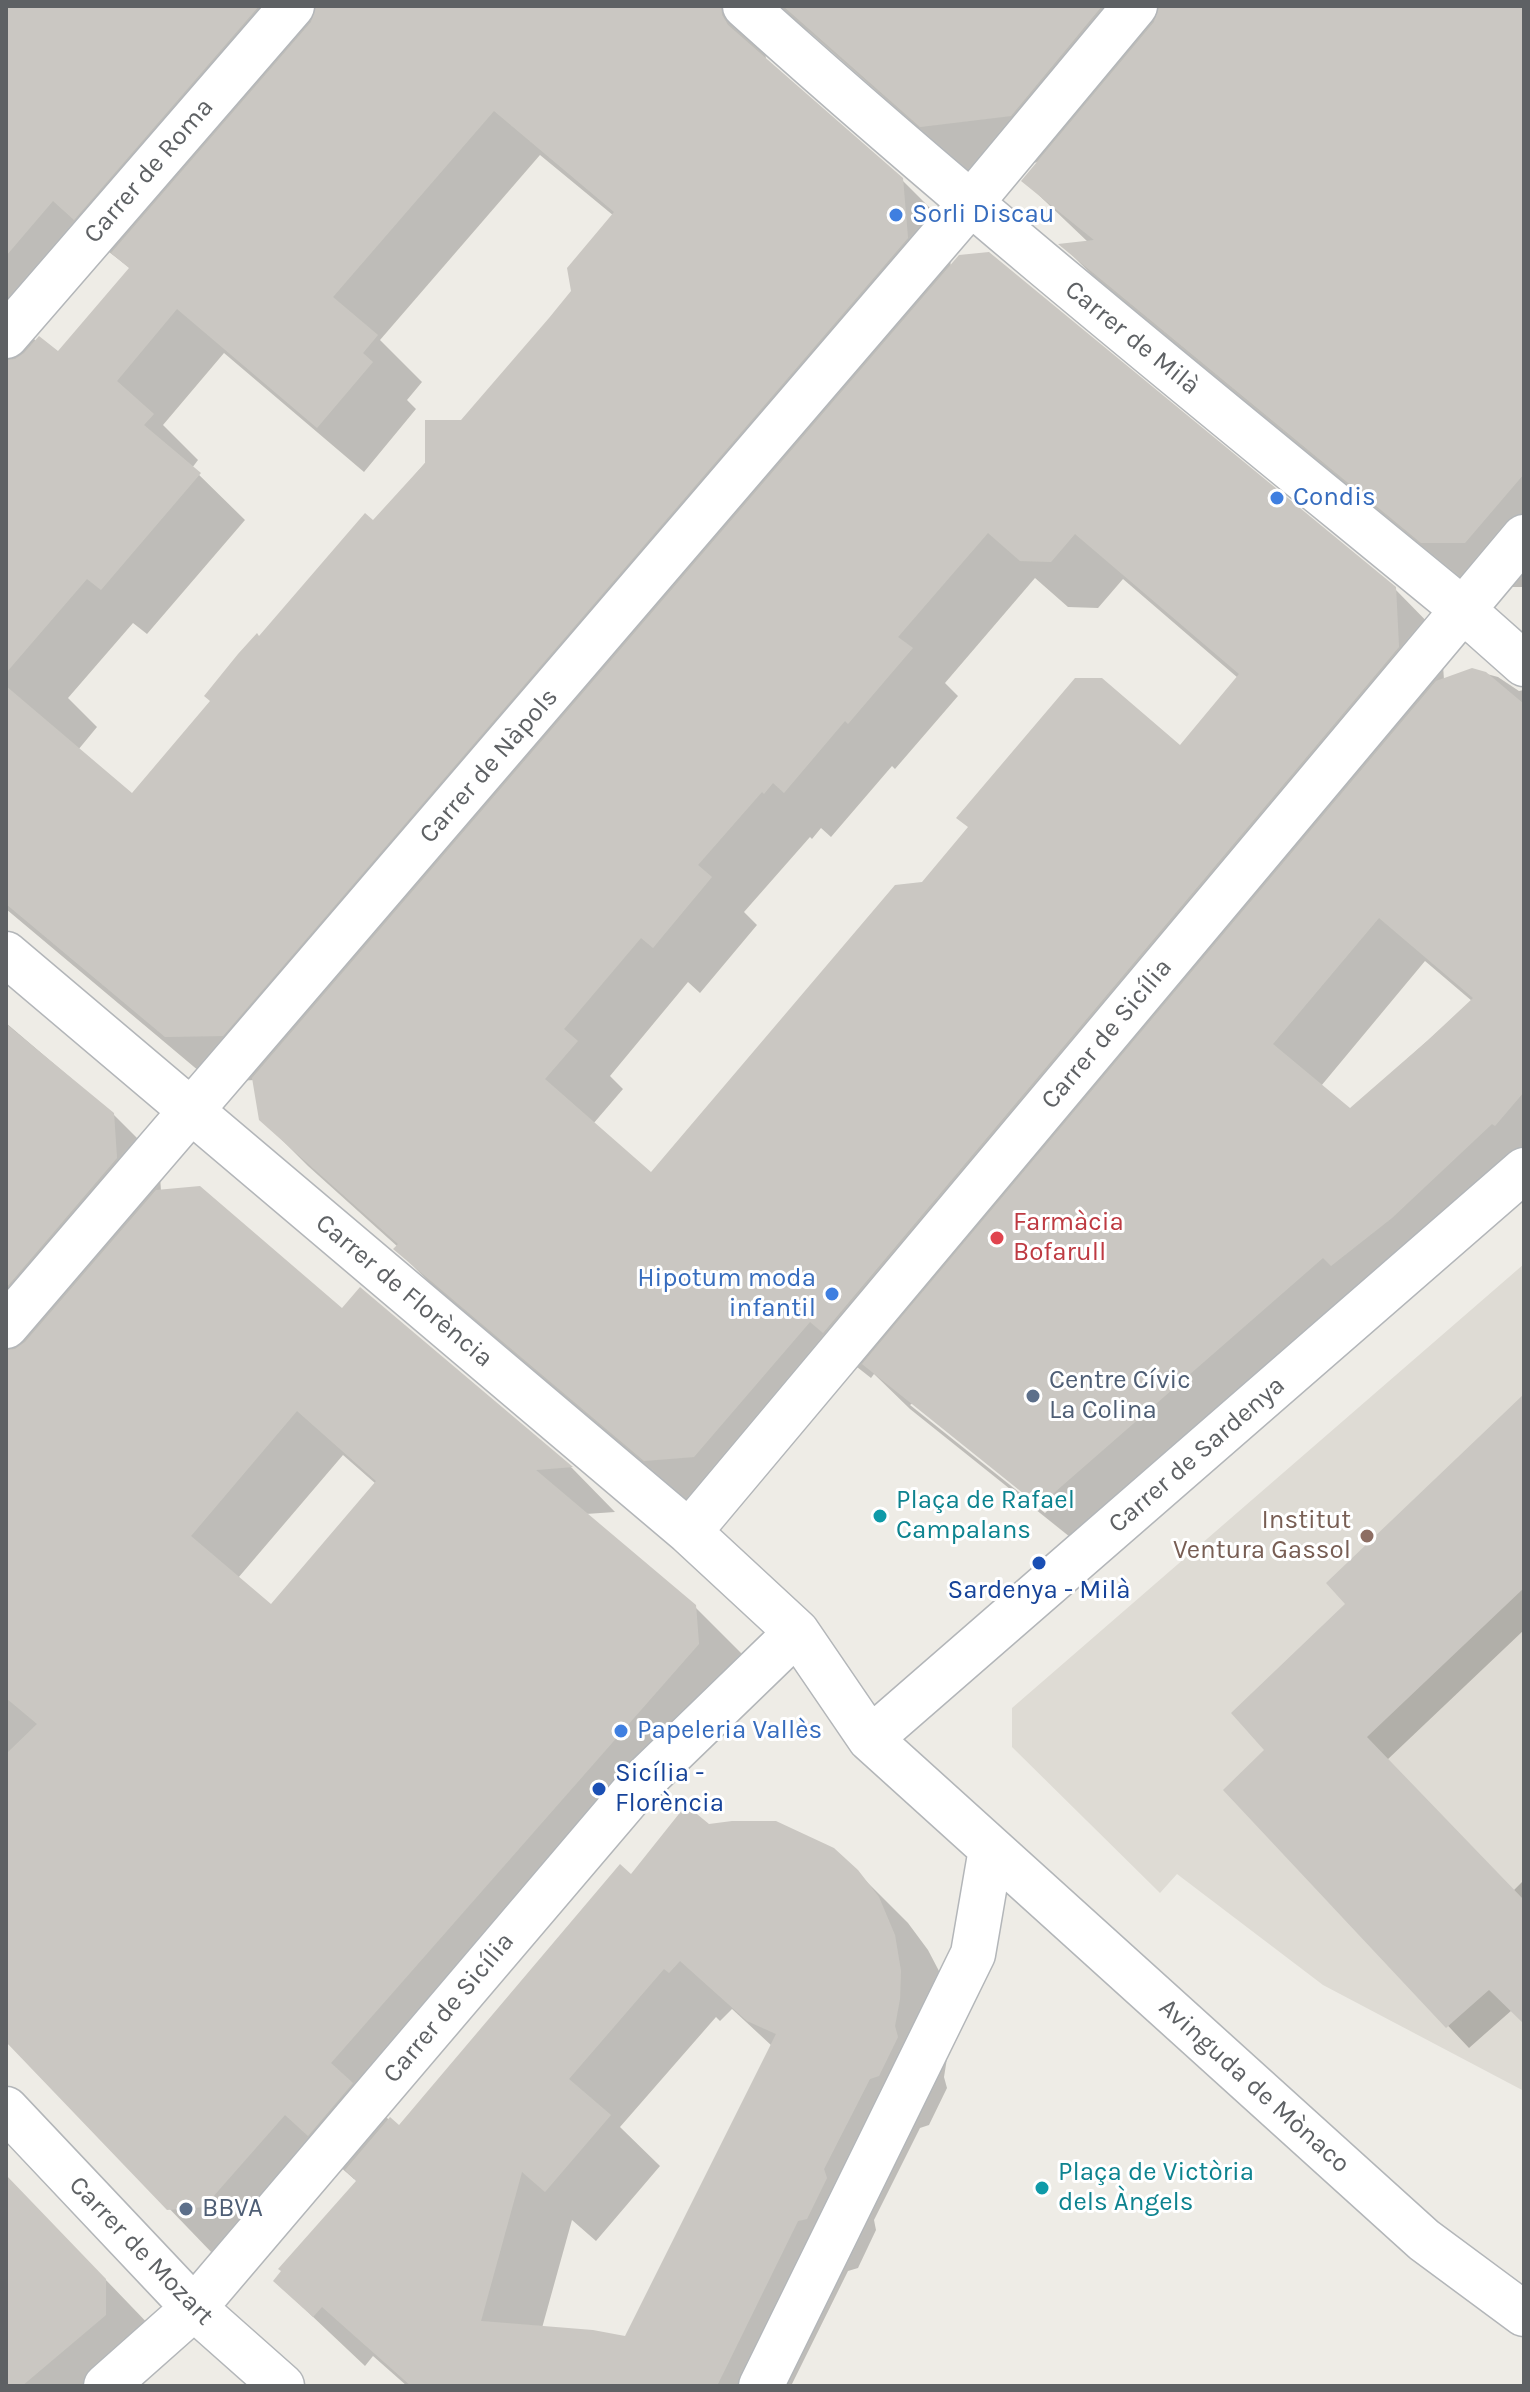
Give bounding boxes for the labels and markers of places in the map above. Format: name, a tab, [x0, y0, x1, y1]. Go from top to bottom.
place label: Sorli Discau	[912, 199, 1055, 231]
marker: Sorli Discau	[887, 206, 905, 224]
place label: Condis	[1293, 482, 1376, 514]
marker: Condis	[1268, 489, 1286, 507]
place label: Farmàcia Bofarull	[1013, 1207, 1124, 1268]
marker: Farmàcia Bofarull	[988, 1229, 1006, 1247]
place label: Hipotum moda infantil	[637, 1263, 816, 1324]
marker: Hipotum moda infantil	[823, 1285, 841, 1303]
place label: Centre Cívic La Colina	[1049, 1365, 1191, 1426]
marker: Centre Cívic La Colina	[1024, 1387, 1042, 1405]
place label: Plaça de Rafael Campalans	[896, 1485, 1075, 1546]
place label: Institut Ventura Gassol	[1173, 1505, 1351, 1566]
marker: Plaça de Rafael Campalans	[871, 1507, 889, 1525]
marker: Institut Ventura Gassol	[1358, 1527, 1376, 1545]
marker: Sardenya - Milà	[1030, 1554, 1048, 1572]
place label: Sardenya - Milà	[947, 1575, 1131, 1607]
place label: Papeleria Vallès	[637, 1715, 822, 1747]
marker: Papeleria Vallès	[612, 1722, 630, 1740]
place label: Sicília - Florència	[615, 1758, 724, 1820]
marker: Sicília - Florència	[590, 1780, 608, 1798]
place label: Plaça de Victòria dels Àngels	[1058, 2157, 1254, 2218]
marker: Plaça de Victòria dels Àngels	[1033, 2179, 1051, 2197]
place label: BBVA	[202, 2193, 263, 2225]
marker: BBVA	[177, 2200, 195, 2218]

